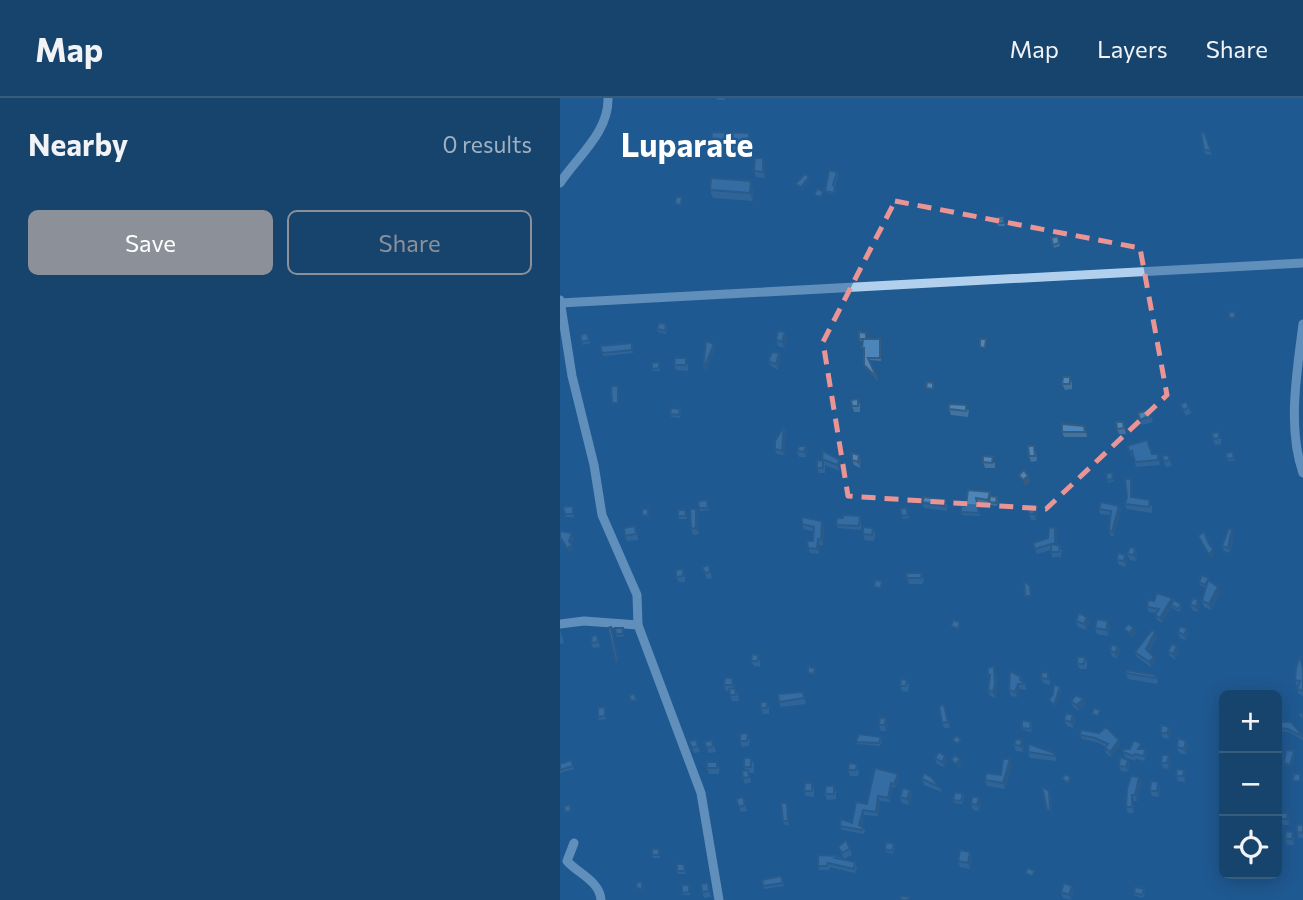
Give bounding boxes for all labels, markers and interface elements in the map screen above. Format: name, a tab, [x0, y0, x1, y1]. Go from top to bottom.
text: Map	[35, 28, 103, 69]
text: Map	[1010, 34, 1059, 63]
text: Layers	[1097, 34, 1168, 63]
text: Share	[1206, 34, 1268, 63]
district label: Luparate	[621, 124, 753, 164]
text: Nearby	[28, 125, 128, 162]
text: 0 results	[443, 130, 532, 158]
button: Save	[28, 210, 273, 275]
button: Share	[287, 210, 532, 275]
map controls	[1219, 690, 1282, 879]
button: +	[1219, 690, 1282, 753]
button: −	[1219, 753, 1282, 816]
button: locate	[1219, 816, 1282, 879]

